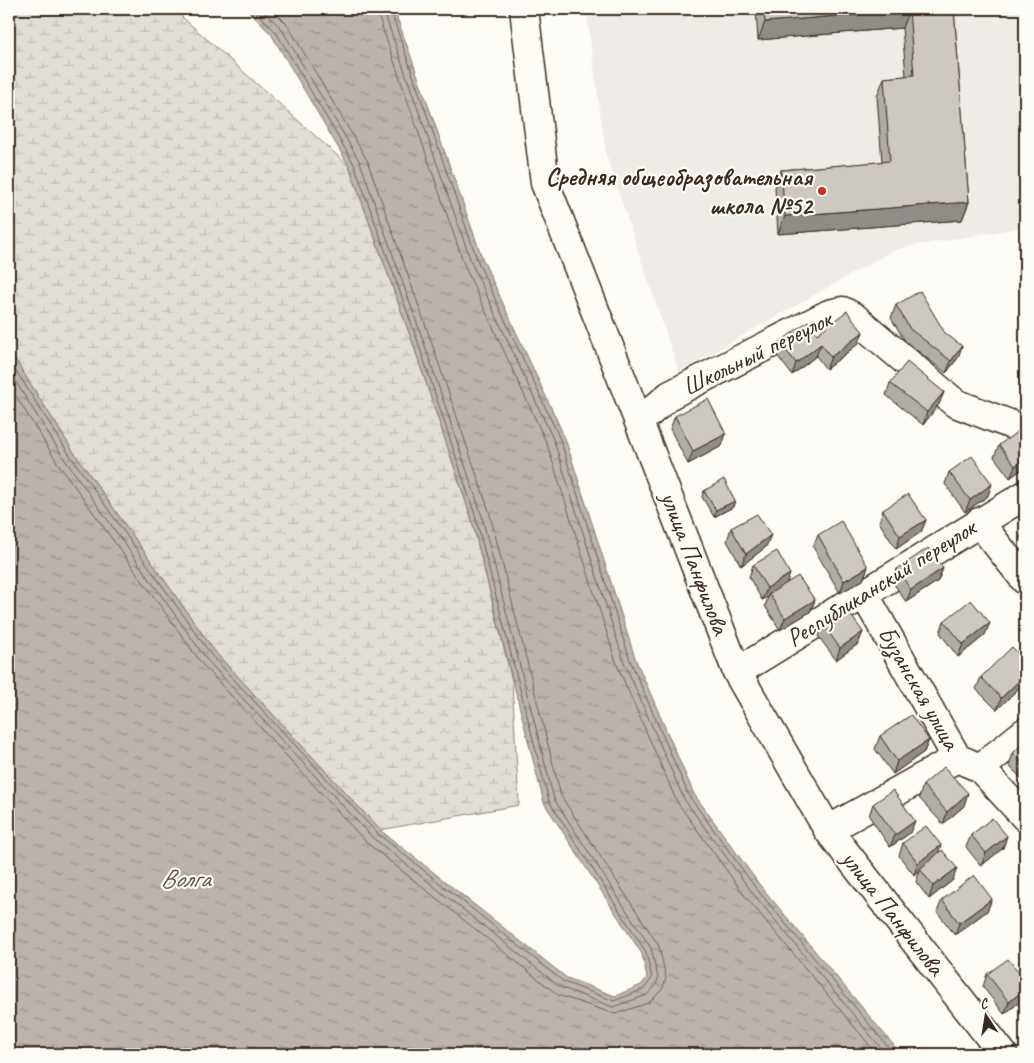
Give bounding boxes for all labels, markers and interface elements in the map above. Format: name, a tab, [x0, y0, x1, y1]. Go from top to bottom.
place label: Средняя общеобразовательная школа №52	[546, 161, 815, 222]
marker: Средняя общеобразовательная школа №52	[816, 185, 828, 197]
street label: Школьный переулок	[677, 302, 839, 403]
street label: улица Панфилова	[652, 485, 738, 641]
street label: Республиканский переулок	[780, 510, 984, 654]
street label: Бузанская улица	[870, 620, 968, 758]
street label: улица Панфилова	[833, 842, 953, 984]
water label: Волга	[160, 862, 212, 895]
north arrow	[962, 990, 1012, 1040]
text: С	[978, 994, 991, 1013]

